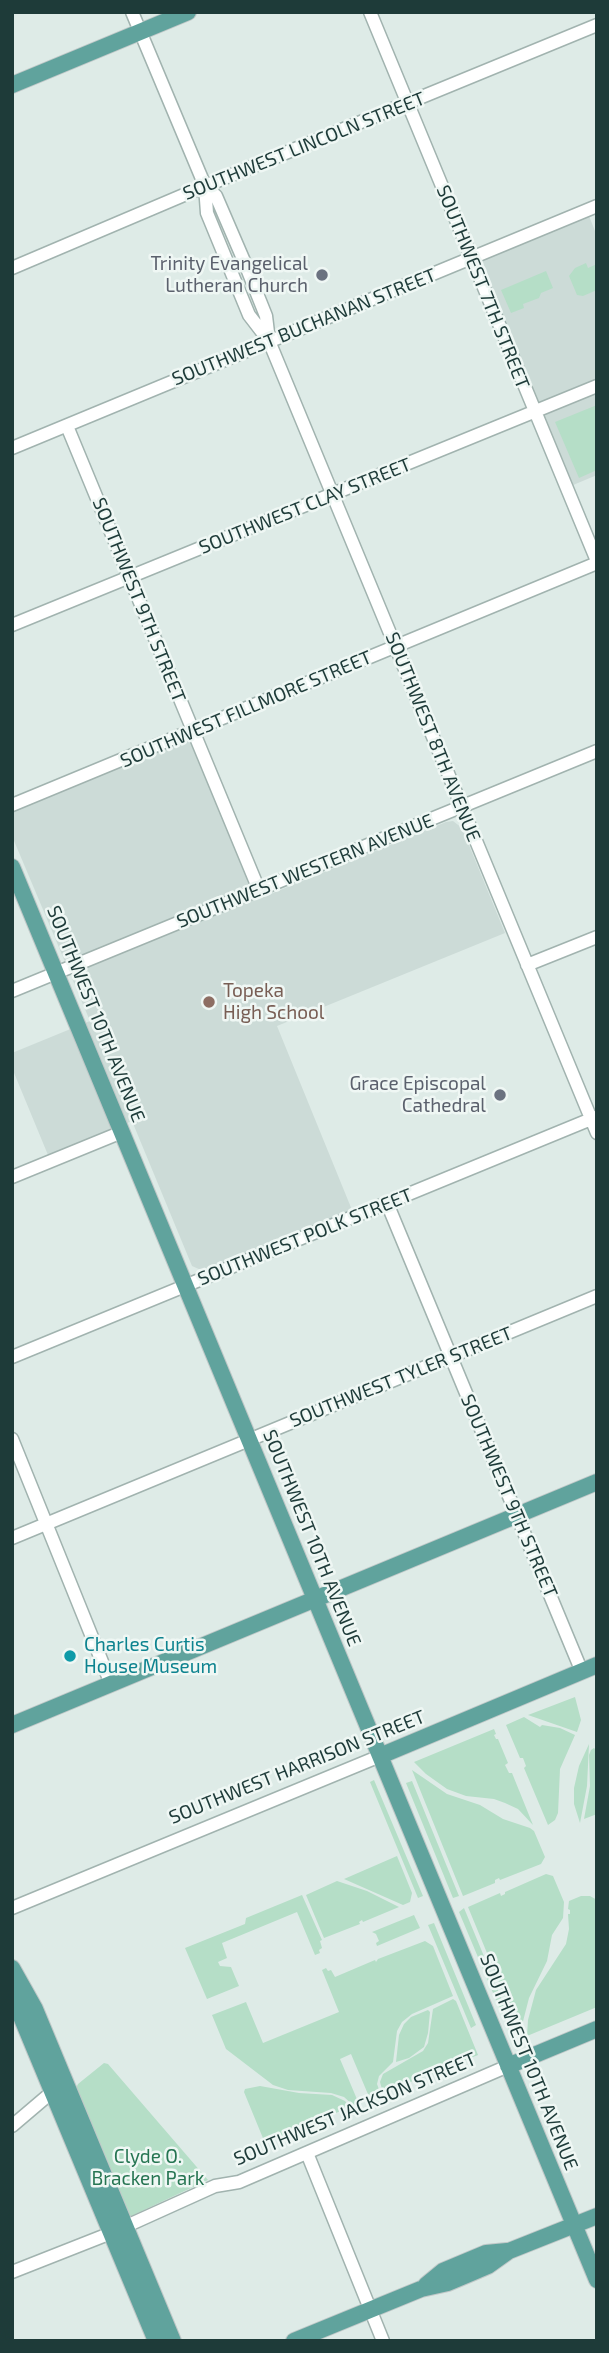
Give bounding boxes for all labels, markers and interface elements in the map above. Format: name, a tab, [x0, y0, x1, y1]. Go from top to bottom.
street label: SOUTHWEST LINCOLN STREET	[180, 87, 428, 205]
street label: SOUTHWEST 7TH STREET	[432, 182, 534, 392]
place label: Trinity Evangelical Lutheran Church	[151, 253, 308, 297]
street label: SOUTHWEST BUCHANAN STREET	[169, 263, 439, 391]
marker: Trinity Evangelical Lutheran Church	[314, 267, 330, 283]
street label: SOUTHWEST CLAY STREET	[196, 453, 414, 559]
street label: SOUTHWEST 9TH STREET	[87, 494, 191, 706]
street label: SOUTHWEST 8TH AVENUE	[380, 629, 486, 845]
street label: SOUTHWEST FILLMORE STREET	[117, 646, 375, 772]
street label: SOUTHWEST WESTERN AVENUE	[173, 809, 437, 933]
street label: SOUTHWEST 10TH AVENUE	[42, 902, 150, 1126]
place label: Topeka High School	[223, 980, 324, 1024]
marker: Topeka High School	[201, 994, 217, 1010]
place label: Grace Episcopal Cathedral	[349, 1073, 486, 1117]
marker: Grace Episcopal Cathedral	[492, 1087, 508, 1103]
street label: SOUTHWEST POLK STREET	[194, 1183, 416, 1291]
street label: SOUTHWEST TYLER STREET	[286, 1322, 516, 1432]
street label: SOUTHWEST 9TH STREET	[456, 1391, 562, 1601]
street label: SOUTHWEST 10TH AVENUE	[258, 1426, 366, 1650]
place label: Charles Curtis House Museum	[84, 1634, 217, 1678]
marker: Charles Curtis House Museum	[62, 1648, 78, 1664]
street label: SOUTHWEST HARRISON STREET	[166, 1705, 428, 1829]
street label: SOUTHWEST 10TH AVENUE	[475, 1950, 583, 2174]
street label: SOUTHWEST JACKSON STREET	[230, 2047, 480, 2171]
park label: Clyde O. Bracken Park	[92, 2146, 204, 2190]

